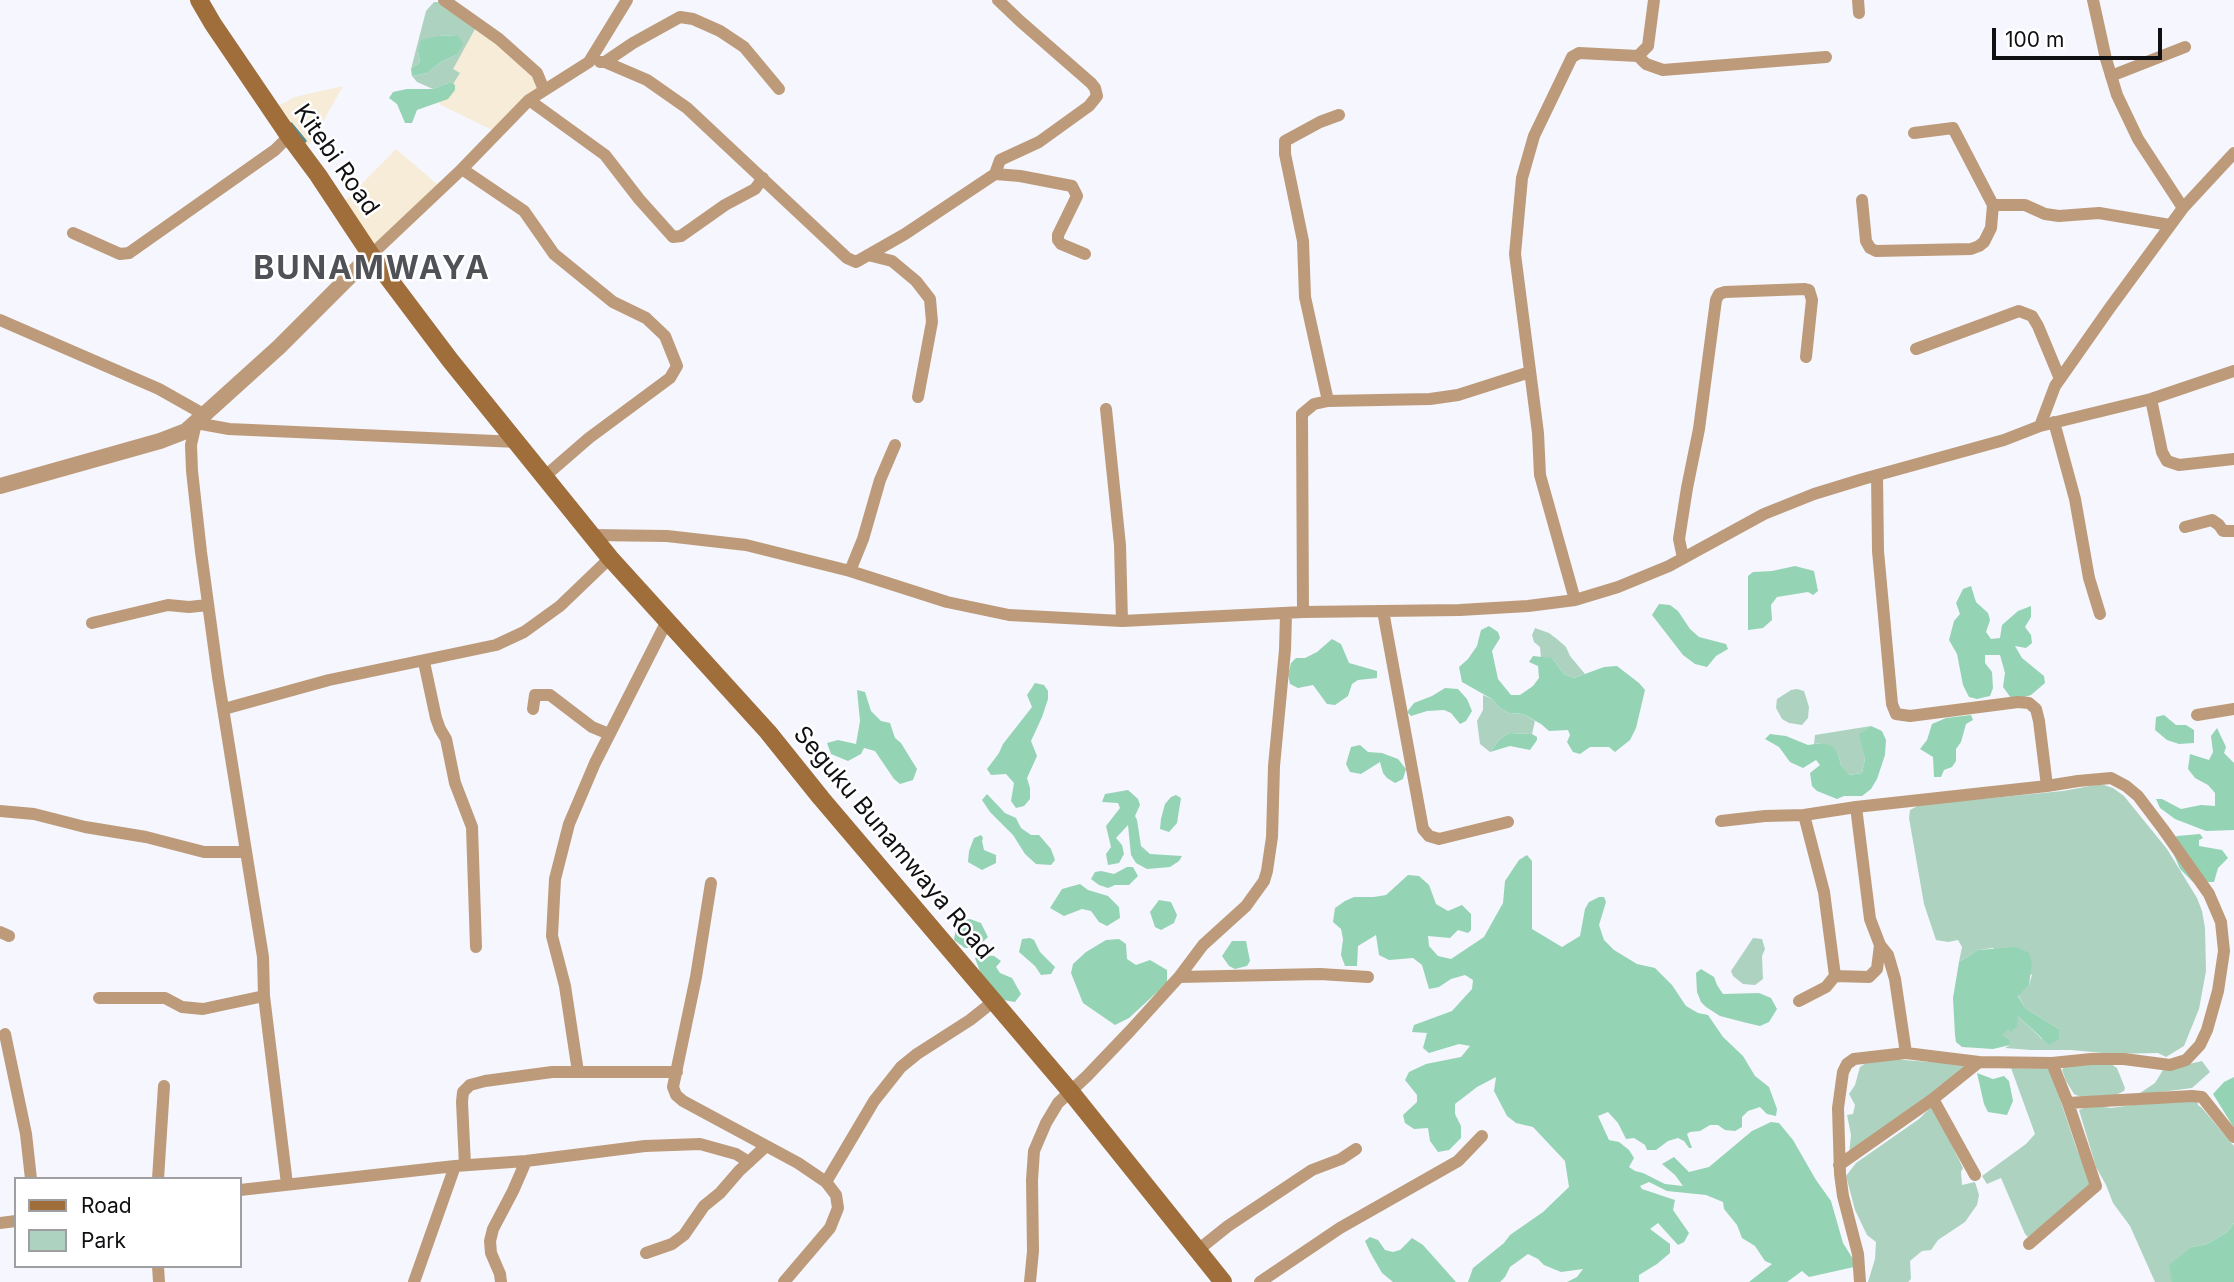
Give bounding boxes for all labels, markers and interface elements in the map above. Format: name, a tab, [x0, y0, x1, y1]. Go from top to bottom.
scale bar	[1996, 14, 2166, 58]
text: 100 m	[2005, 27, 2064, 52]
street label: Kitebi Road	[287, 99, 385, 221]
district label: BUNAMWAYA	[254, 250, 490, 288]
street label: Seguku Bunamwaya Road	[787, 721, 999, 965]
legend	[14, 1177, 242, 1268]
text: Road	[81, 1193, 132, 1218]
text: Park	[81, 1228, 126, 1253]

